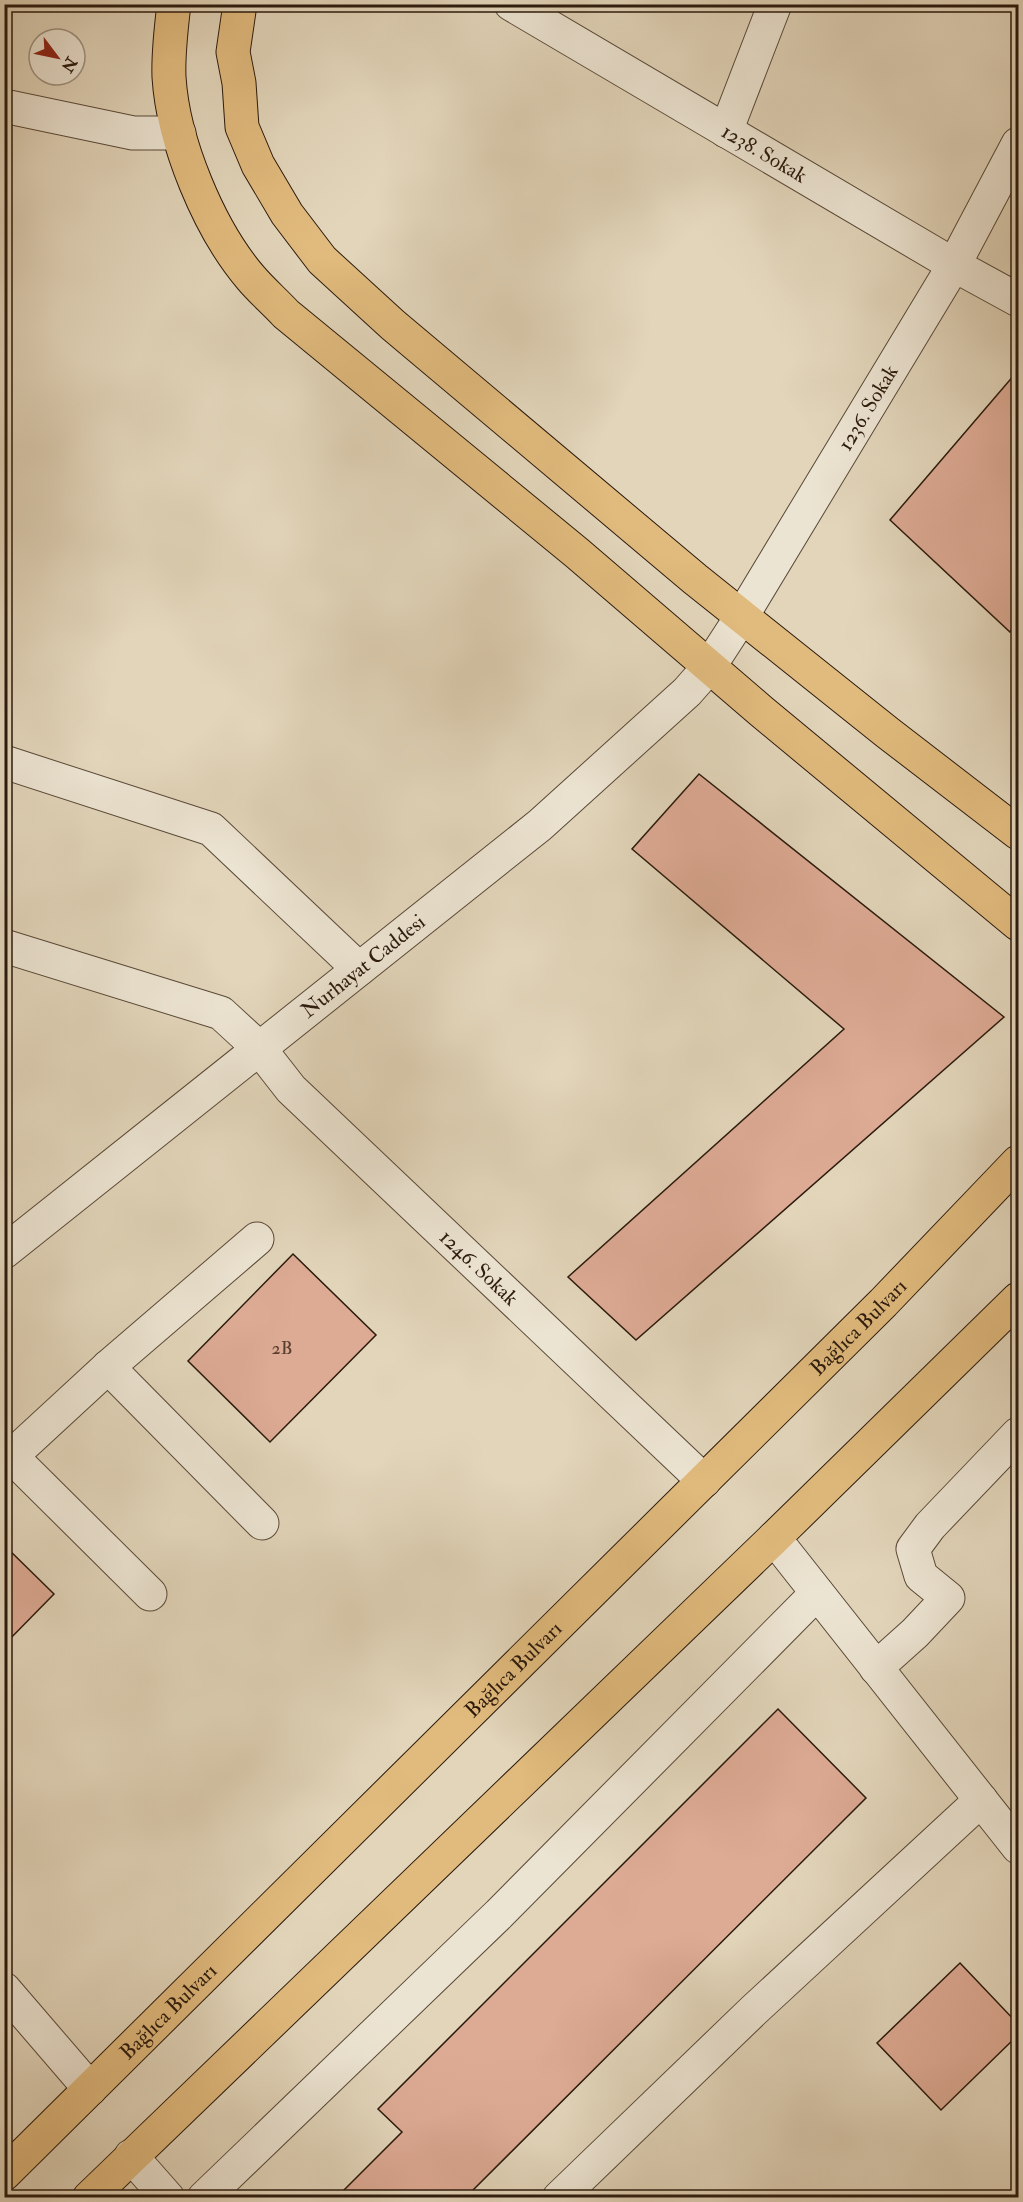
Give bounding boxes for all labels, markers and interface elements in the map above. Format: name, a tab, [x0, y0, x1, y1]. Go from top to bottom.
north arrow	[27, 27, 87, 87]
text: N	[56, 52, 82, 76]
street label: 1238. Sokak	[717, 118, 812, 189]
street label: 1236. Sokak	[832, 360, 904, 456]
street label: Nurhayat Caddesi	[295, 908, 431, 1024]
street label: 1246. Sokak	[434, 1224, 524, 1311]
street label: Bağlıca Bulvarı	[804, 1273, 913, 1381]
house number: 2B	[272, 1337, 292, 1360]
street label: Bağlıca Bulvarı	[459, 1615, 568, 1723]
street label: Bağlıca Bulvarı	[114, 1957, 223, 2065]

